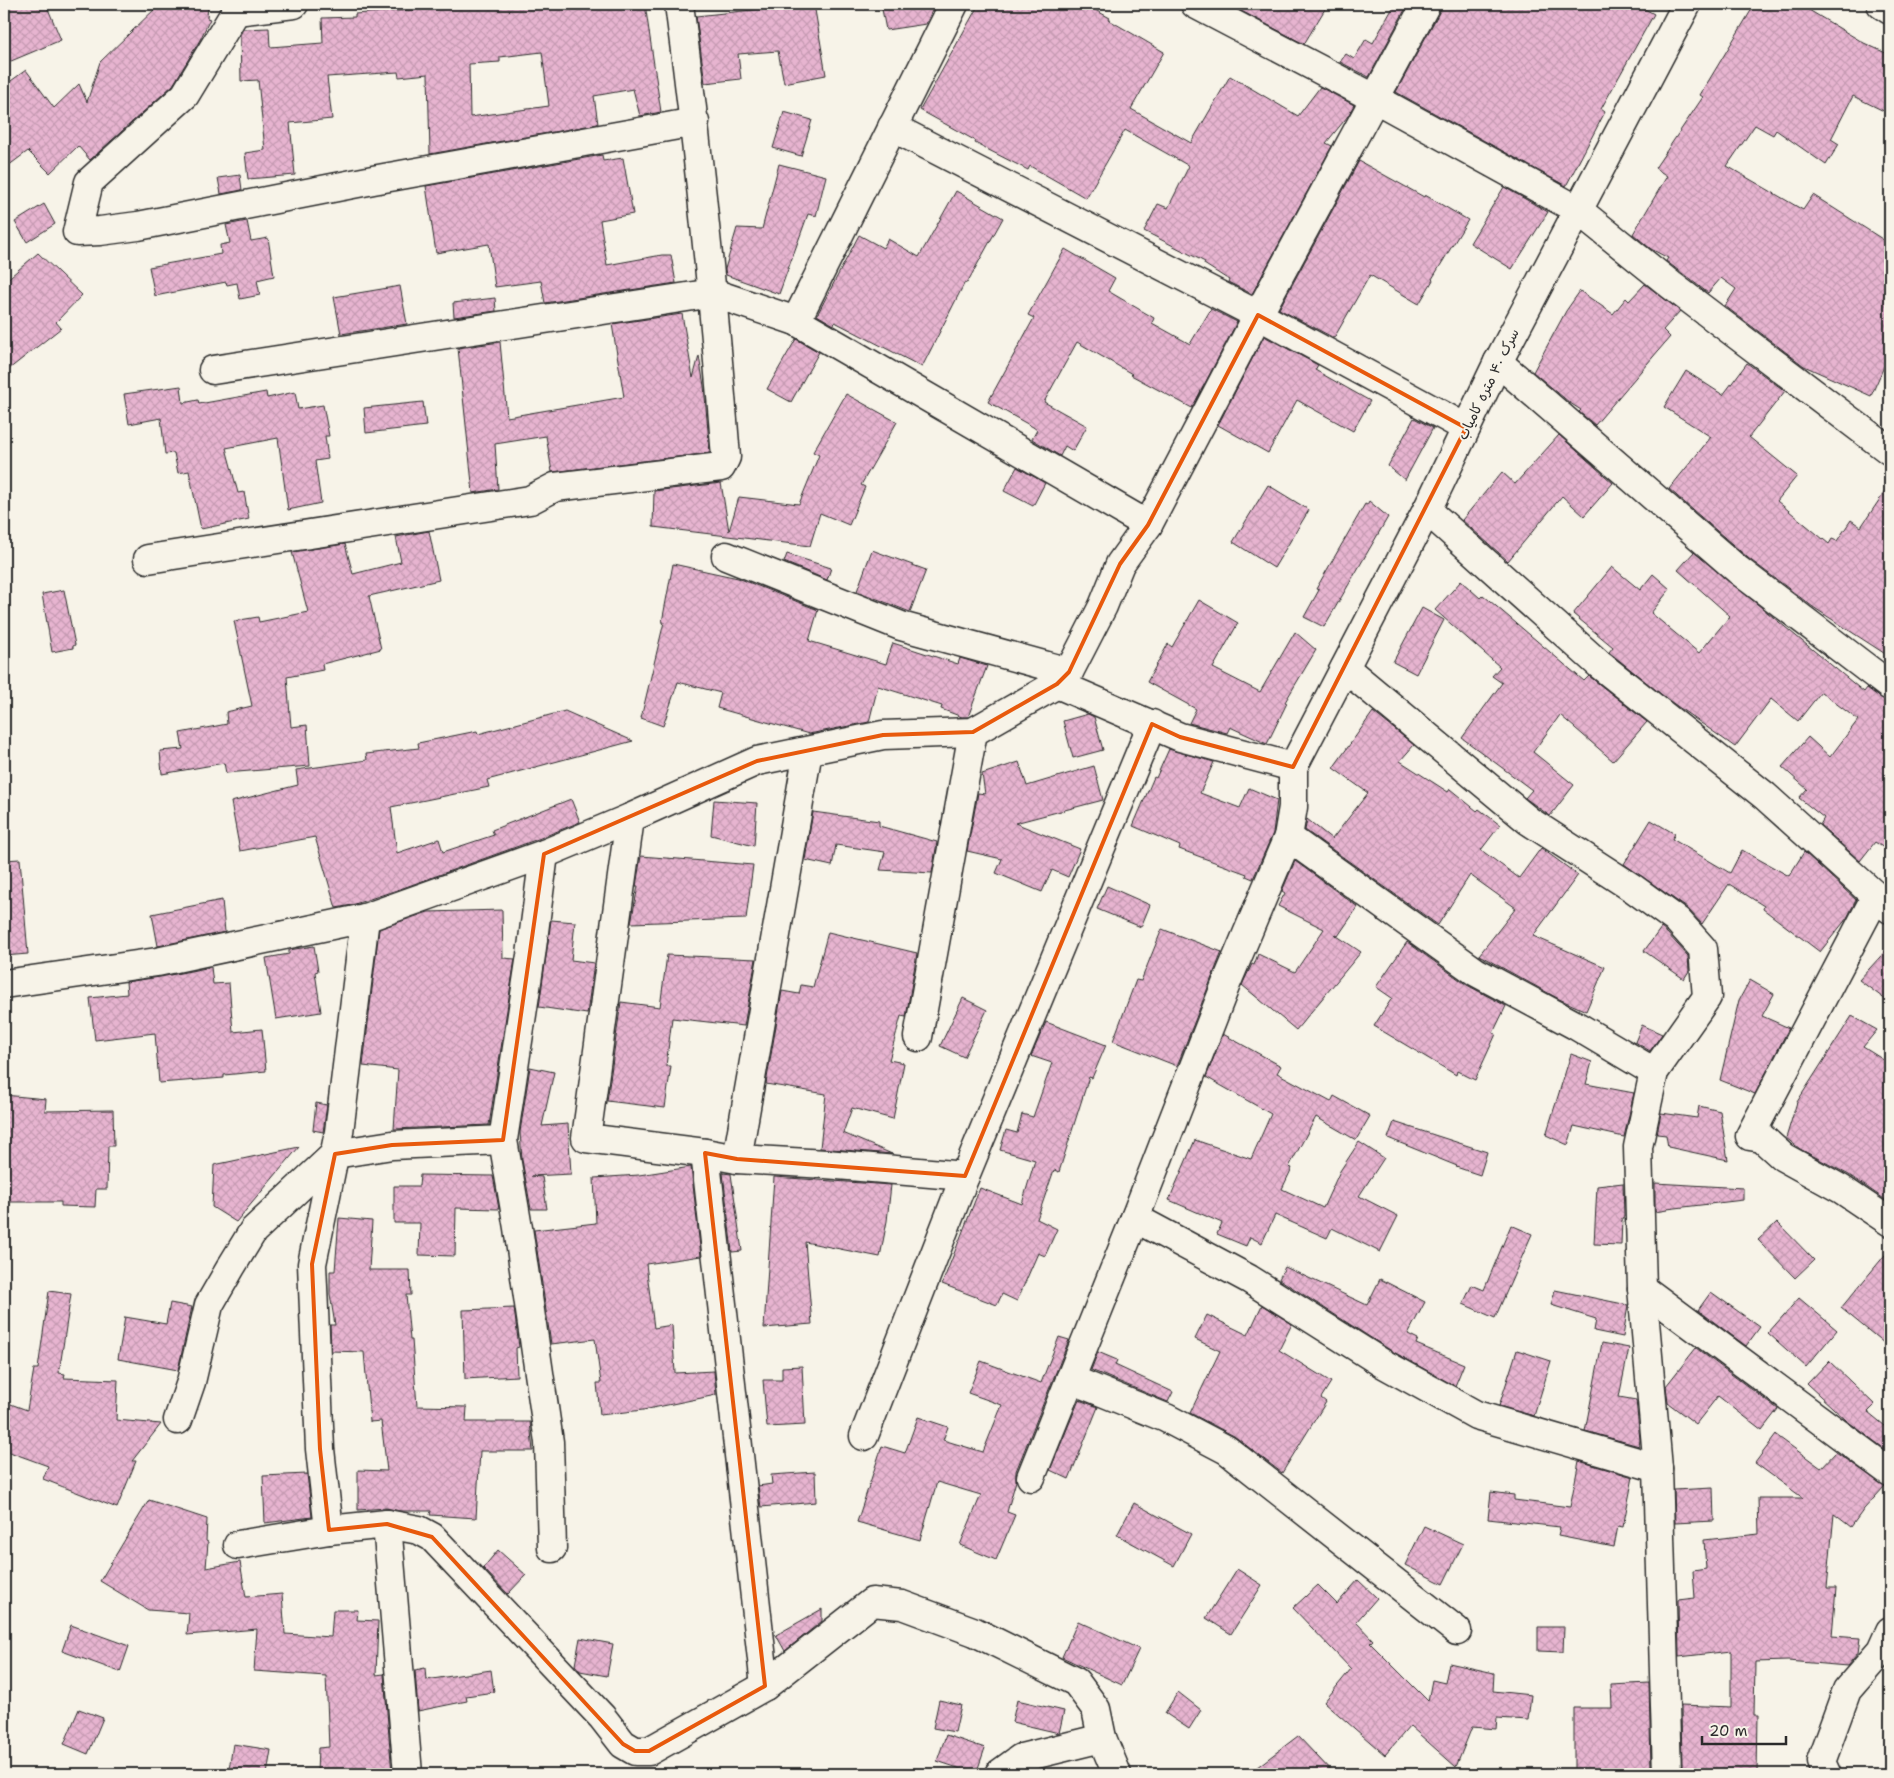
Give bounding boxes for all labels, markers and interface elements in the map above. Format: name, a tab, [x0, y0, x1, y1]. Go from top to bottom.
street label: سرک ۴۰ متره کامیاب	[1453, 325, 1523, 443]
scale bar	[1702, 1713, 1785, 1745]
text: 20 m	[1709, 1721, 1748, 1741]

